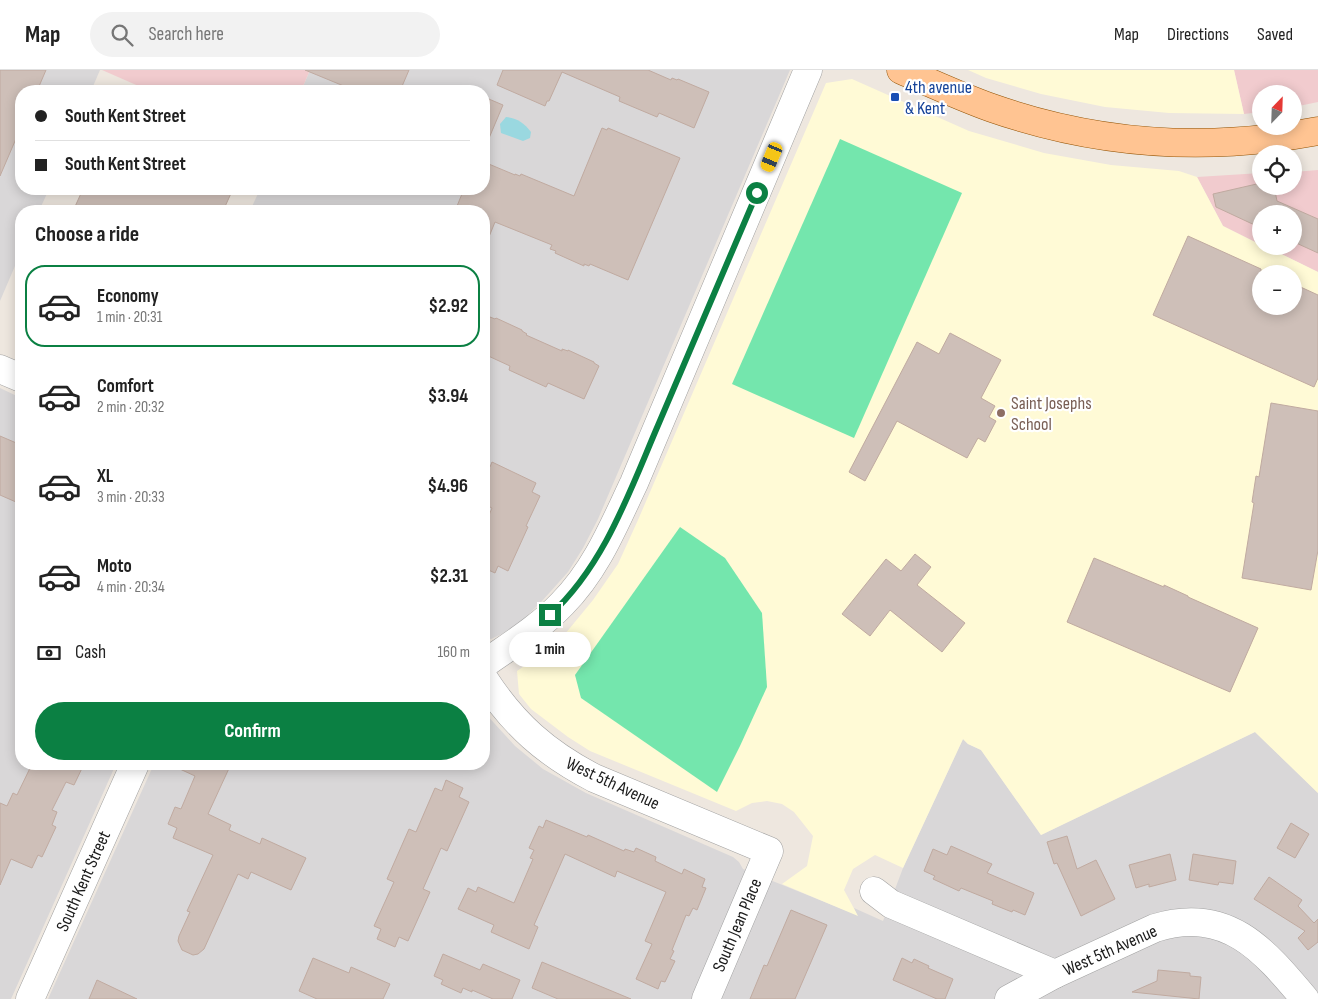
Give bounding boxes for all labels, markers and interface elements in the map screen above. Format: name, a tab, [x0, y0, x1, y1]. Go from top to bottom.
search box	[90, 12, 440, 57]
text: Map	[25, 20, 60, 49]
icon: search	[108, 21, 136, 49]
text: Search here	[148, 23, 224, 46]
text: Map	[1114, 24, 1139, 45]
text: Directions	[1167, 24, 1229, 45]
text: Saved	[1257, 24, 1293, 45]
place label: 4th avenue & Kent	[905, 77, 972, 119]
north arrow	[1252, 85, 1302, 135]
map controls	[1252, 85, 1302, 315]
marker: 4th avenue & Kent	[889, 91, 901, 103]
text: South Kent Street	[65, 105, 186, 128]
car	[759, 140, 784, 174]
button: locate	[1252, 145, 1302, 195]
text: South Kent Street	[65, 153, 186, 176]
route start	[746, 182, 768, 204]
button: +	[1252, 205, 1302, 255]
text: Choose a ride	[35, 221, 139, 248]
button: −	[1252, 265, 1302, 315]
icon: car	[37, 284, 82, 329]
text: Economy	[97, 285, 159, 308]
text: $2.92	[429, 295, 468, 318]
text: 1 min · 20:31	[97, 308, 162, 327]
icon: car	[37, 374, 82, 419]
text: Comfort	[97, 375, 154, 398]
text: $3.94	[428, 385, 468, 408]
place label: Saint Josephs School	[1011, 393, 1092, 435]
text: 2 min · 20:32	[97, 398, 164, 417]
marker: Saint Josephs School	[995, 407, 1007, 419]
icon: car	[37, 464, 82, 509]
text: XL	[97, 465, 113, 488]
text: $4.96	[427, 475, 468, 498]
text: 3 min · 20:33	[97, 488, 165, 507]
icon: car	[37, 554, 82, 599]
text: Moto	[97, 555, 132, 578]
text: $2.31	[430, 565, 468, 588]
text: 4 min · 20:34	[97, 578, 165, 597]
route end	[539, 604, 561, 626]
callout: 1 min	[509, 632, 591, 668]
icon: cash	[35, 639, 63, 667]
text: 1 min	[535, 640, 565, 659]
text: Cash	[75, 641, 106, 664]
text: 160 m	[437, 643, 470, 662]
button: Confirm	[35, 702, 470, 760]
street label: West 5th Avenue	[563, 753, 663, 814]
street label: South Kent Street	[52, 827, 115, 935]
street label: South Jean Place	[708, 875, 767, 975]
street label: West 5th Avenue	[1060, 920, 1160, 981]

